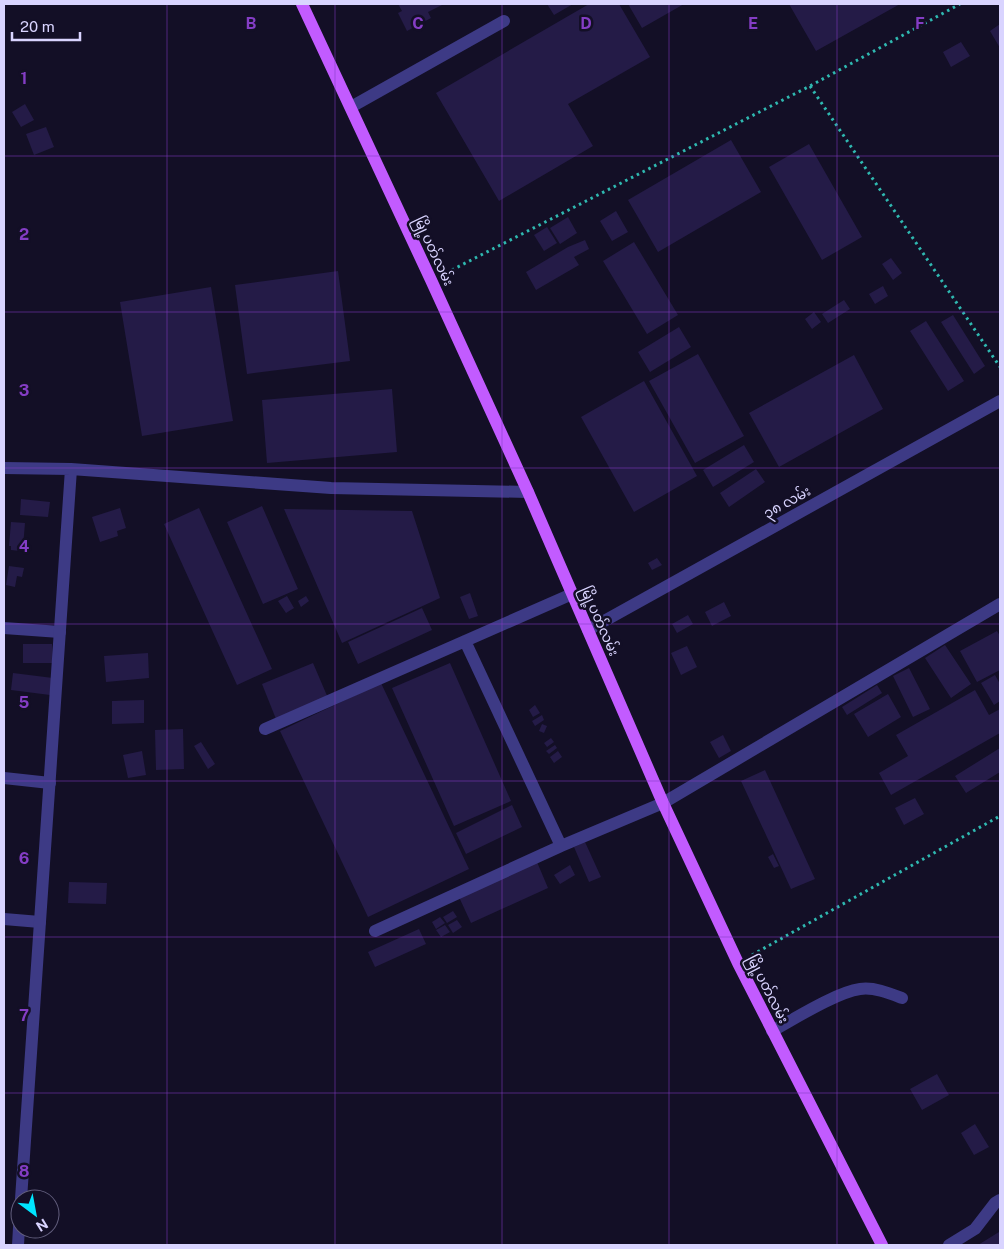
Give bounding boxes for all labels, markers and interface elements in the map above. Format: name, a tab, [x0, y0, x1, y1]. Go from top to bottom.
scale bar	[12, 10, 80, 42]
text: B	[246, 14, 257, 33]
text: C	[412, 14, 424, 33]
text: D	[580, 14, 592, 33]
text: E	[748, 14, 758, 33]
text: F	[915, 14, 925, 33]
text: 20 m	[20, 18, 55, 35]
text: 1	[21, 69, 27, 88]
street label: မြို့ပတ်လမ်း	[407, 213, 459, 290]
text: 2	[19, 225, 29, 244]
text: 3	[19, 381, 29, 400]
street label: ၃၈ လမ်း	[760, 481, 815, 525]
text: 4	[19, 537, 30, 556]
street label: မြို့ပတ်လမ်း	[574, 583, 624, 660]
text: 5	[19, 693, 30, 712]
text: 6	[19, 849, 29, 868]
street label: မြို့ပတ်လမ်း	[740, 951, 794, 1028]
text: 7	[19, 1006, 29, 1025]
text: 8	[19, 1162, 30, 1181]
north arrow	[10, 1189, 60, 1239]
text: N	[33, 1215, 51, 1235]

